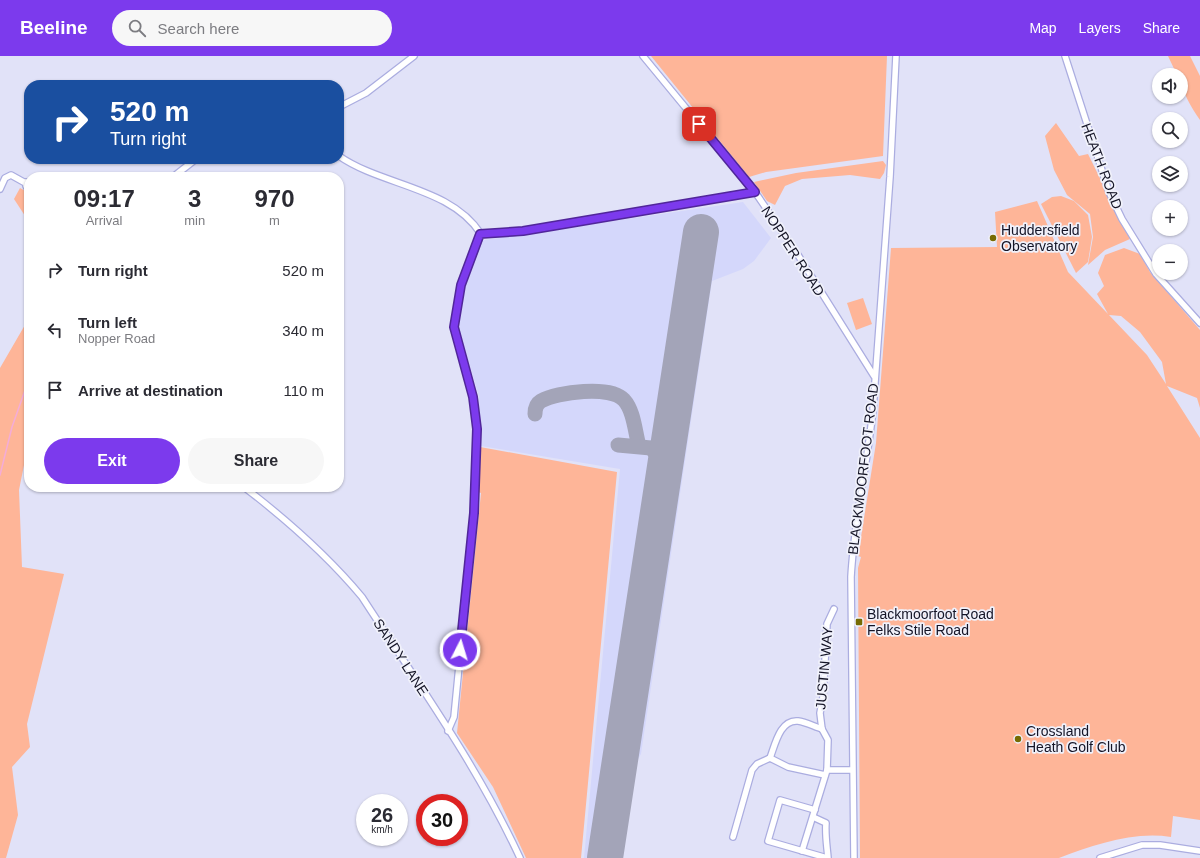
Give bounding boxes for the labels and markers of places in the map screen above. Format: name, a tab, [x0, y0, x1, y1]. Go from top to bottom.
pin	[682, 107, 716, 141]
place label: Huddersfield Observatory	[1001, 222, 1080, 254]
marker: Huddersfield Observatory	[988, 233, 998, 243]
place label: Blackmoorfoot Road Felks Stile Road	[867, 606, 994, 638]
marker: Blackmoorfoot Road Felks Stile Road	[854, 617, 864, 627]
place label: Crossland Heath Golf Club	[1026, 723, 1126, 755]
marker: Crossland Heath Golf Club	[1013, 734, 1023, 744]

